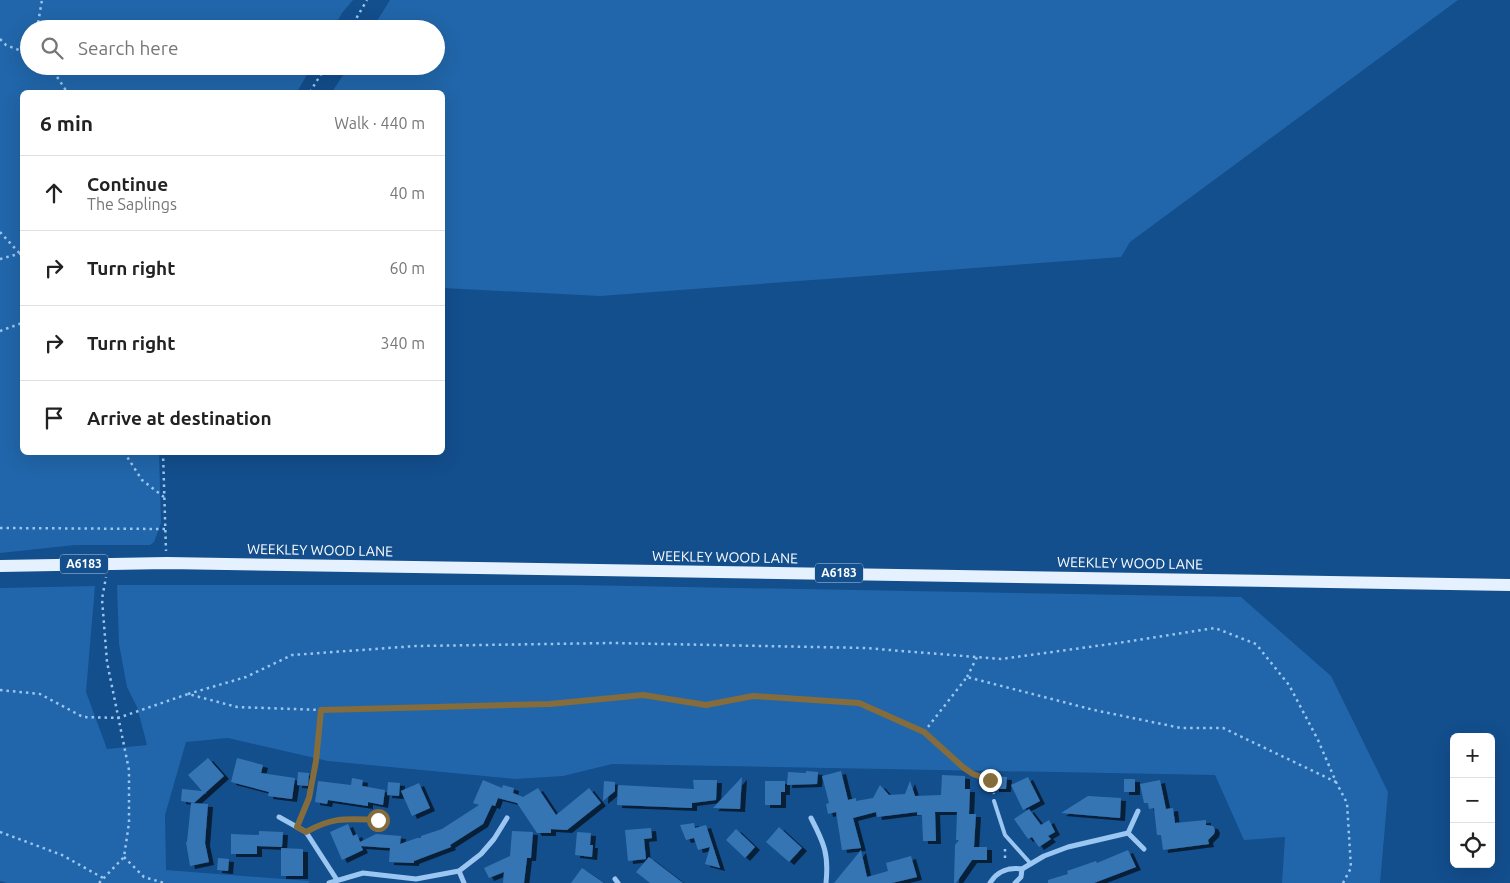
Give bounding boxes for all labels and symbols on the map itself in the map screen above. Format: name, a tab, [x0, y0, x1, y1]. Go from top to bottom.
street label: WEEKLEY WOOD LANE	[247, 541, 393, 559]
street label: WEEKLEY WOOD LANE	[652, 548, 798, 566]
road number: A6183	[60, 554, 108, 574]
street label: WEEKLEY WOOD LANE	[1057, 554, 1203, 572]
road number: A6183	[815, 564, 863, 582]
route end	[979, 769, 1002, 792]
route start	[367, 809, 390, 832]

